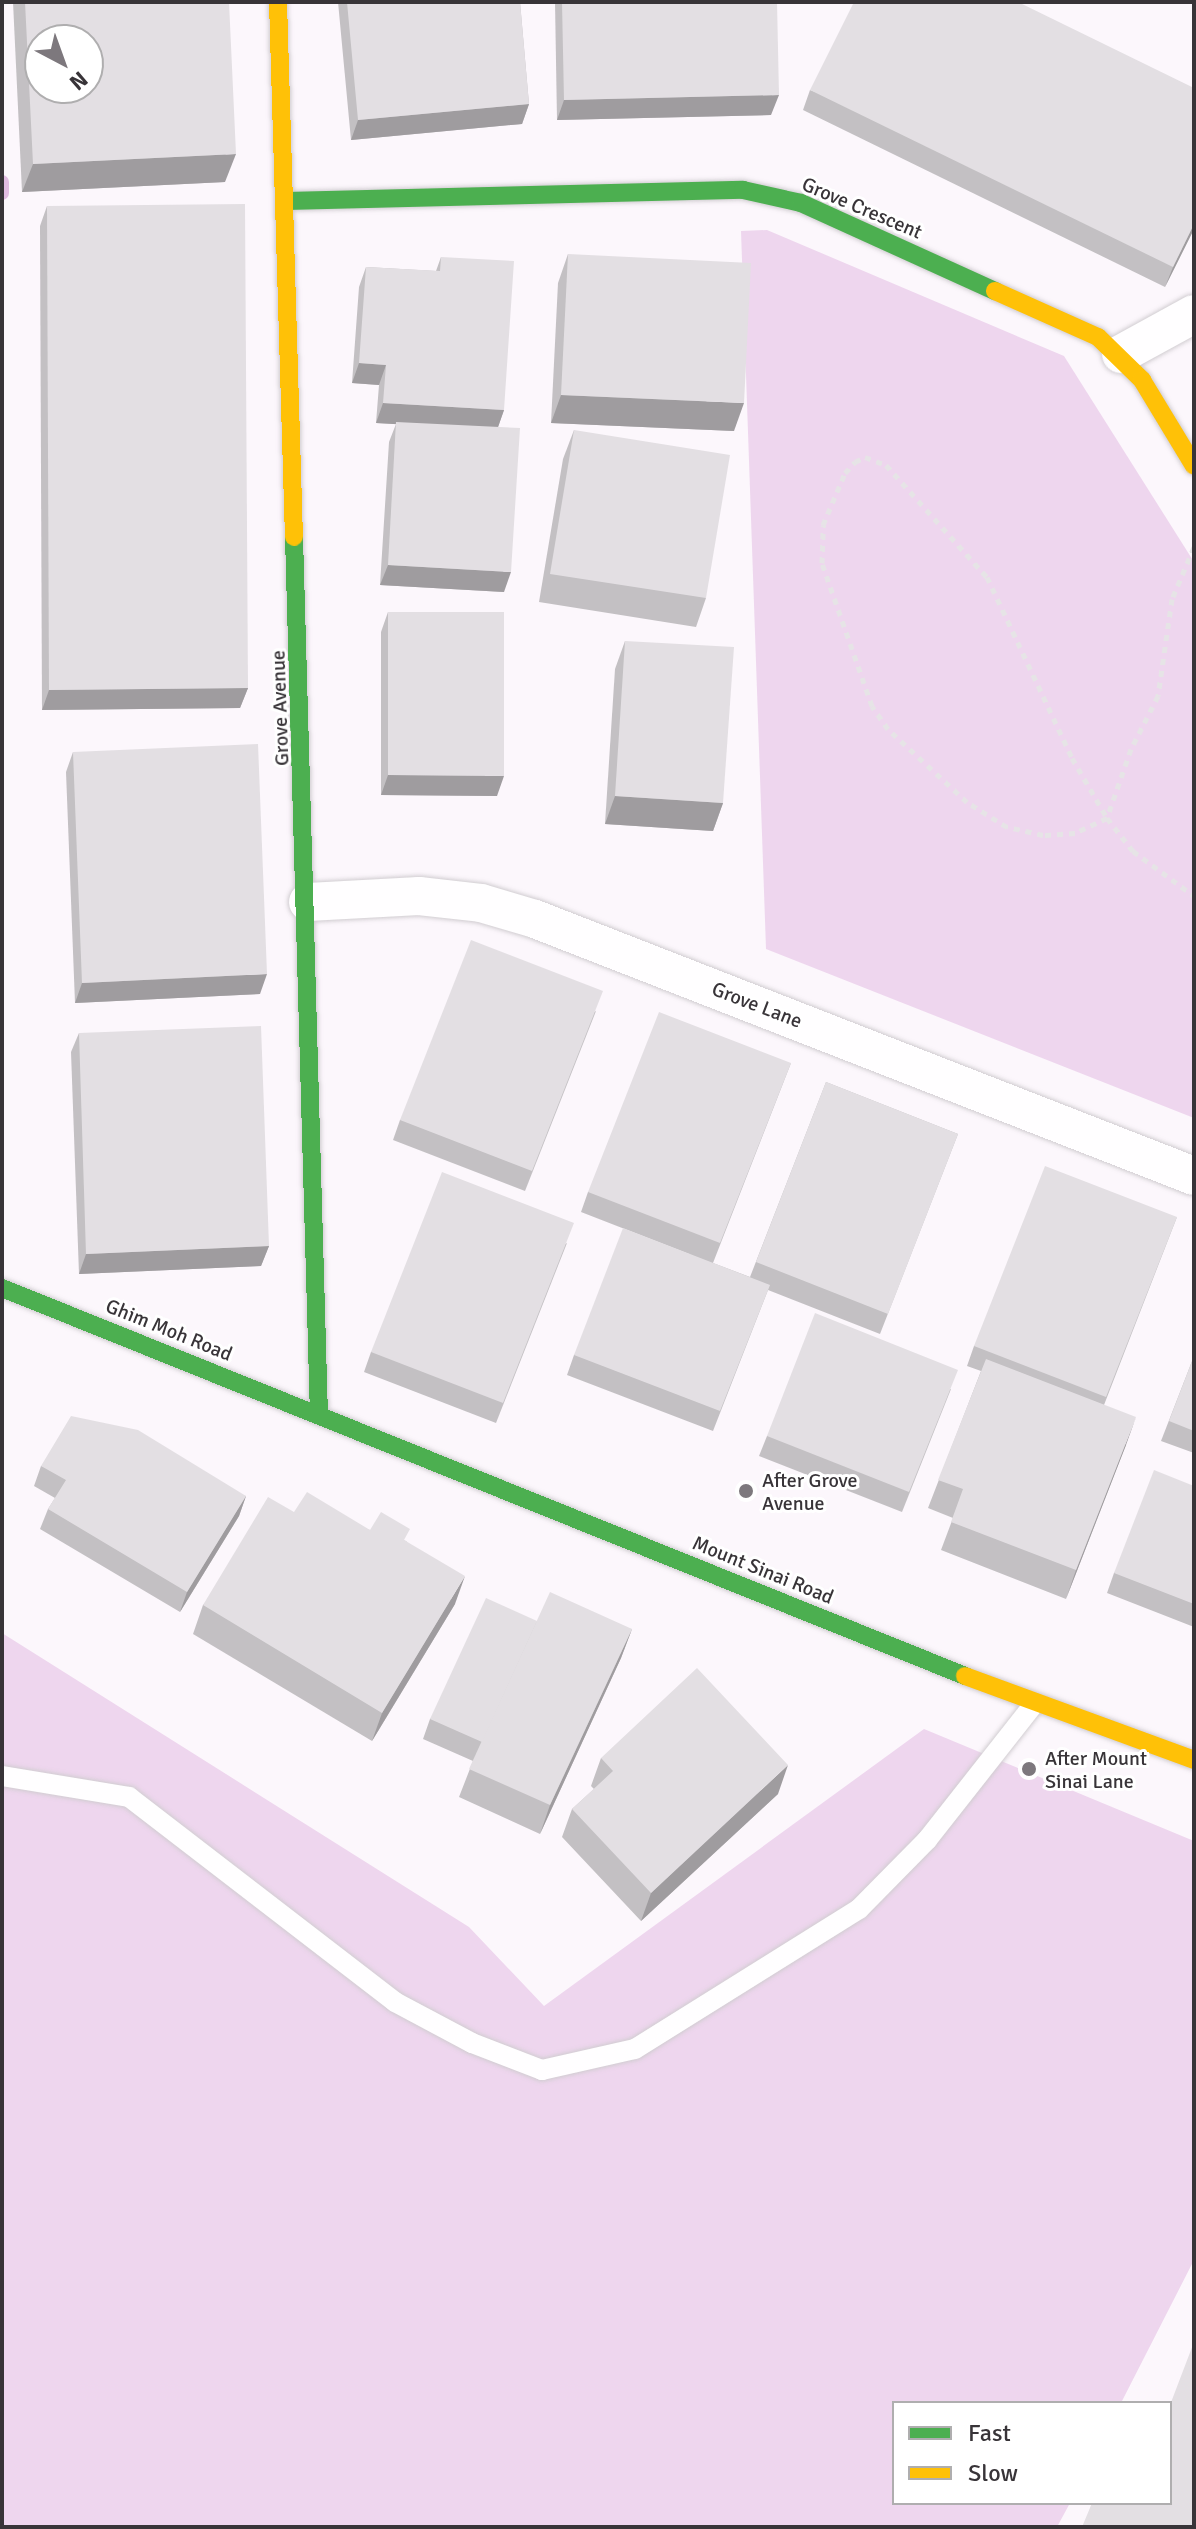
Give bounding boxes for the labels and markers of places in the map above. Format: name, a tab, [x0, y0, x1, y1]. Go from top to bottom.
place label: After Grove Avenue	[762, 1468, 857, 1515]
marker: After Grove Avenue	[737, 1482, 755, 1500]
place label: After Mount Sinai Lane	[1045, 1746, 1147, 1793]
marker: After Mount Sinai Lane	[1020, 1760, 1038, 1778]

